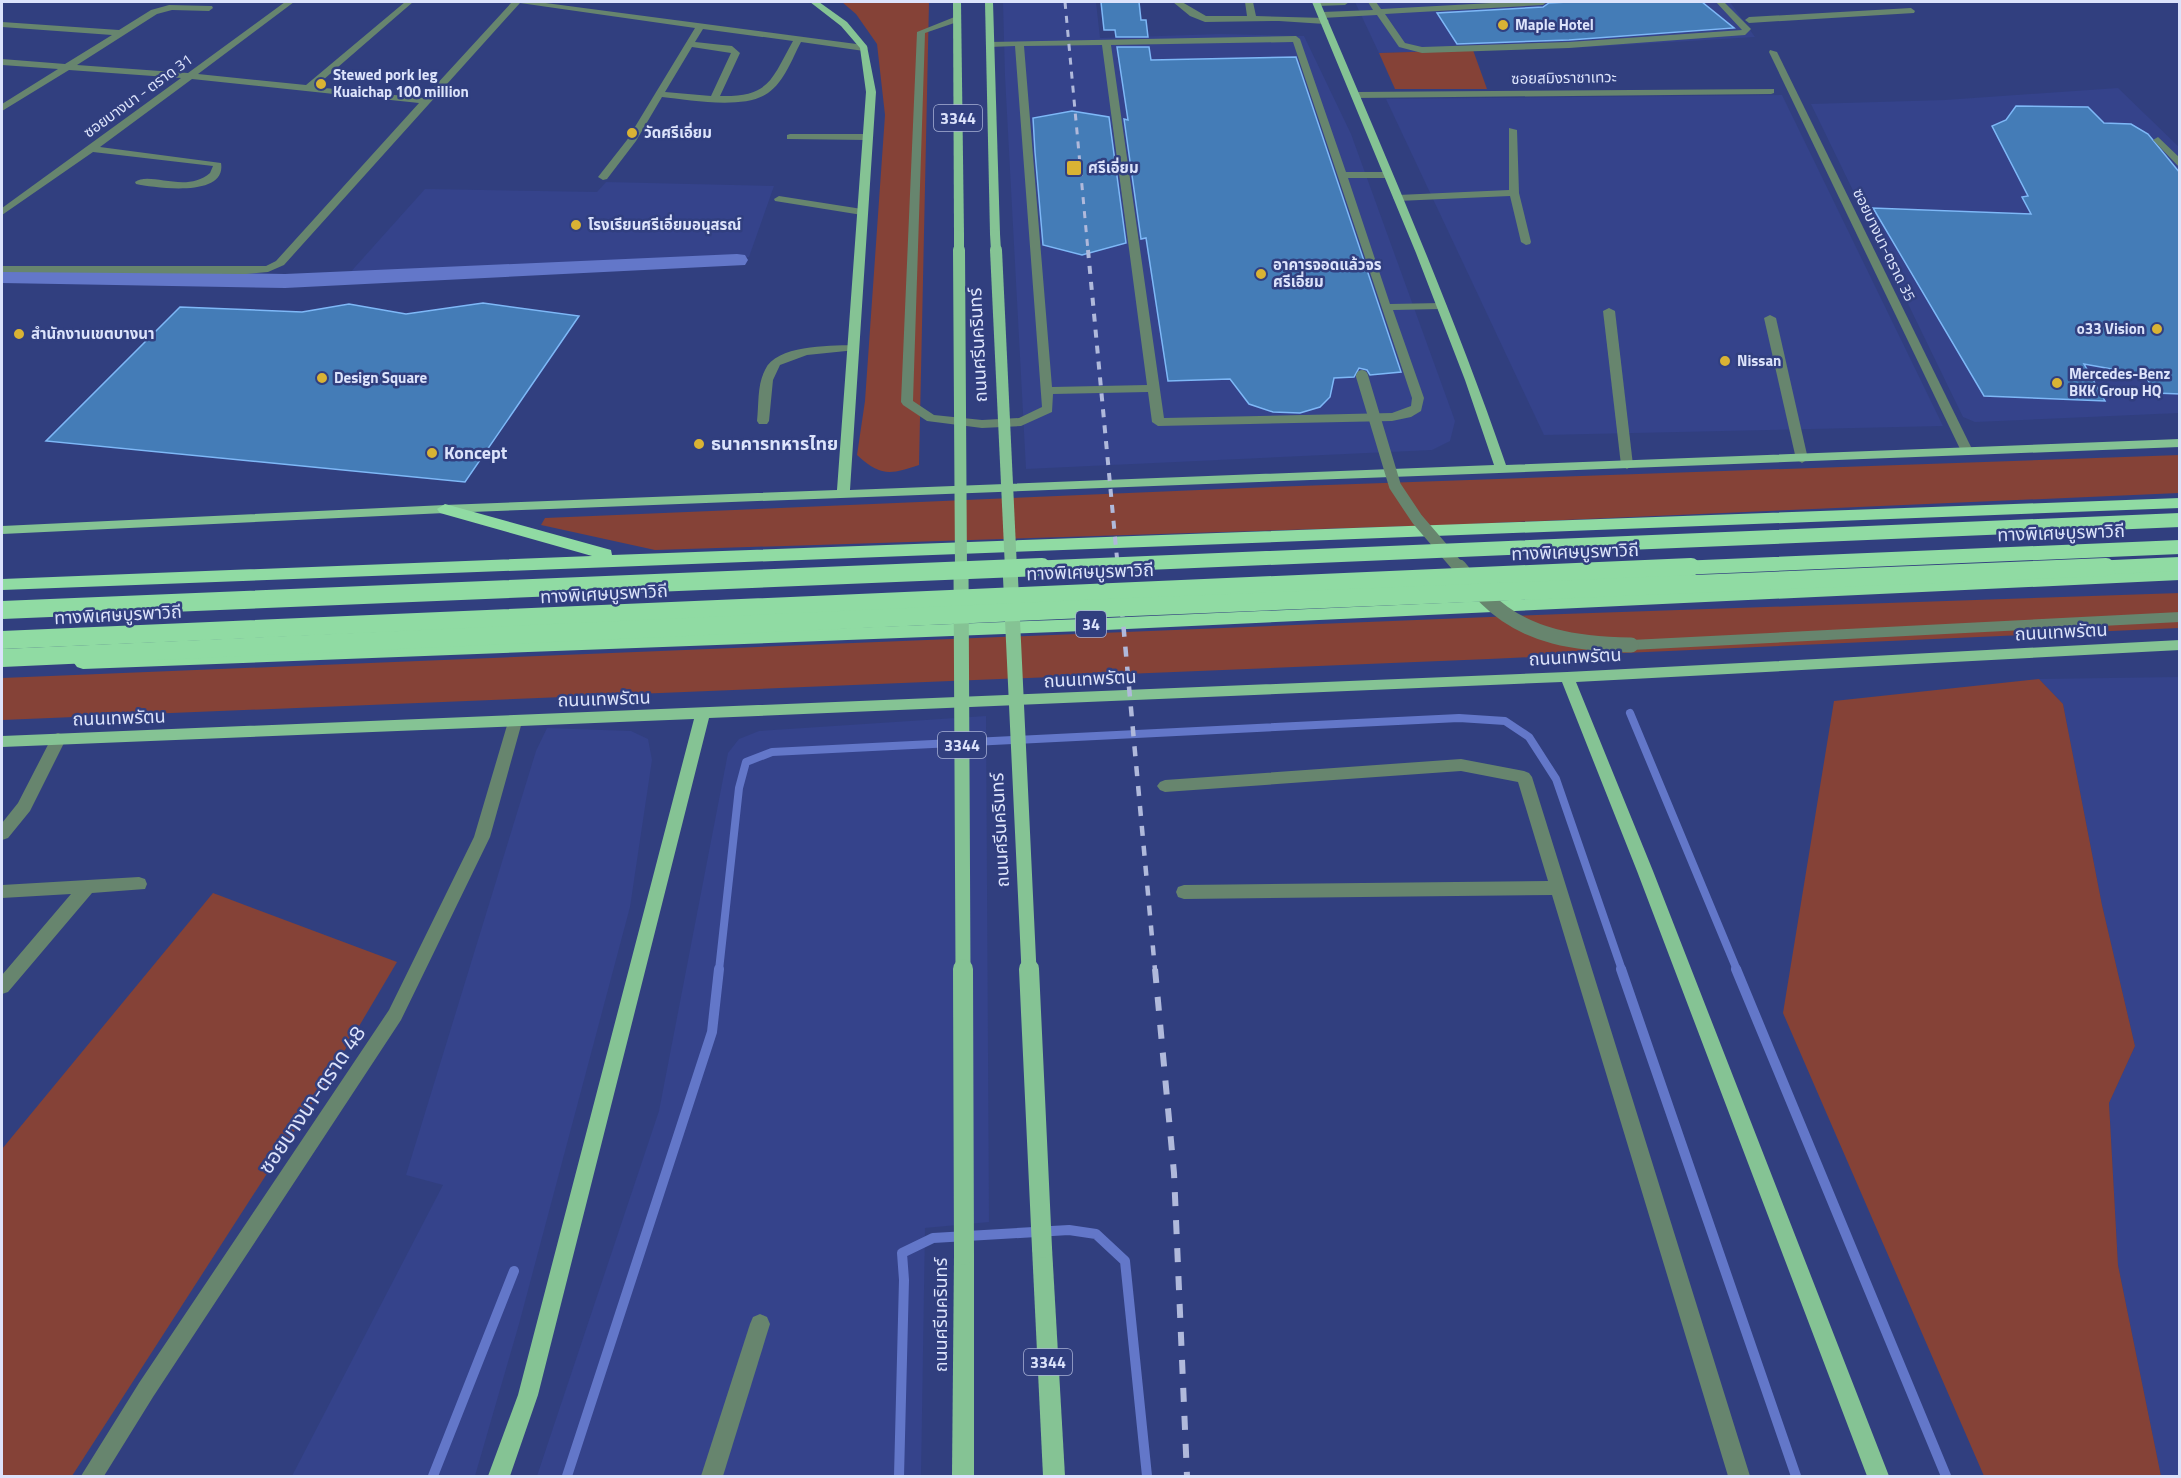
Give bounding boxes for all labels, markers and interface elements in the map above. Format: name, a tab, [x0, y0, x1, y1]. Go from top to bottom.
place label: Maple Hotel	[1515, 13, 1594, 36]
marker: Maple Hotel	[1496, 18, 1510, 32]
street label: ซอยบางนา - ตราด 31	[78, 48, 197, 143]
place label: Stewed pork leg Kuaichap 100 million	[333, 63, 469, 103]
street label: ซอยสมิงราชาเทวะ	[1511, 65, 1617, 90]
marker: Stewed pork leg Kuaichap 100 million	[314, 77, 328, 91]
road number: 3344	[934, 105, 982, 131]
place label: วัดศรีเอี่ยม	[644, 121, 712, 144]
marker: วัดศรีเอี่ยม	[625, 126, 639, 140]
place label: ศรีเอี่ยม	[1088, 156, 1139, 179]
marker: ศรีเอี่ยม	[1065, 159, 1083, 177]
street label: ซอยบางนา-ตราด 35	[1847, 184, 1922, 305]
place label: โรงเรียนศรีเอี่ยมอนุสรณ์	[588, 213, 741, 236]
marker: โรงเรียนศรีเอี่ยมอนุสรณ์	[569, 218, 583, 232]
place label: อาคารจอดแล้วจร ศรีเอี่ยม	[1273, 253, 1382, 293]
marker: อาคารจอดแล้วจร ศรีเอี่ยม	[1254, 267, 1268, 281]
street label: ถนนศรีนครินทร์	[961, 286, 994, 403]
place label: o33 Vision	[2077, 317, 2145, 340]
place label: สำนักงานเขตบางนา	[31, 322, 155, 345]
marker: o33 Vision	[2150, 322, 2164, 336]
marker: สำนักงานเขตบางนา	[12, 327, 26, 341]
place label: Nissan	[1737, 349, 1781, 372]
marker: Nissan	[1718, 354, 1732, 368]
place label: Mercedes-Benz BKK Group HQ	[2069, 362, 2170, 402]
place label: Design Square	[334, 366, 428, 389]
marker: Design Square	[315, 371, 329, 385]
marker: Mercedes-Benz BKK Group HQ	[2050, 376, 2064, 390]
place label: ธนาคารทหารไทย	[711, 430, 838, 457]
marker: ธนาคารทหารไทย	[692, 437, 706, 451]
place label: Koncept	[444, 439, 508, 466]
marker: Koncept	[425, 446, 439, 460]
street label: ทางพิเศษบูรพาวิถี	[1997, 517, 2125, 548]
street label: ทางพิเศษบูรพาวิถี	[1511, 536, 1639, 567]
street label: ทางพิเศษบูรพาวิถี	[1026, 556, 1154, 587]
street label: ทางพิเศษบูรพาวิถี	[540, 577, 668, 610]
street label: ทางพิเศษบูรพาวิถี	[54, 598, 182, 631]
road number: 34	[1076, 611, 1106, 637]
street label: ถนนเทพรัตน	[2014, 616, 2108, 647]
street label: ถนนเทพรัตน	[1528, 641, 1622, 672]
street label: ถนนเทพรัตน	[1043, 663, 1137, 694]
street label: ถนนเทพรัตน	[557, 683, 651, 714]
street label: ถนนเทพรัตน	[72, 702, 166, 733]
road number: 3344	[938, 732, 986, 758]
street label: ถนนศรีนครินทร์	[983, 771, 1016, 888]
street label: ซอยบางนา-ตราด 48	[250, 1019, 373, 1180]
street label: ถนนศรีนครินทร์	[927, 1257, 954, 1372]
road number: 3344	[1024, 1349, 1072, 1375]

